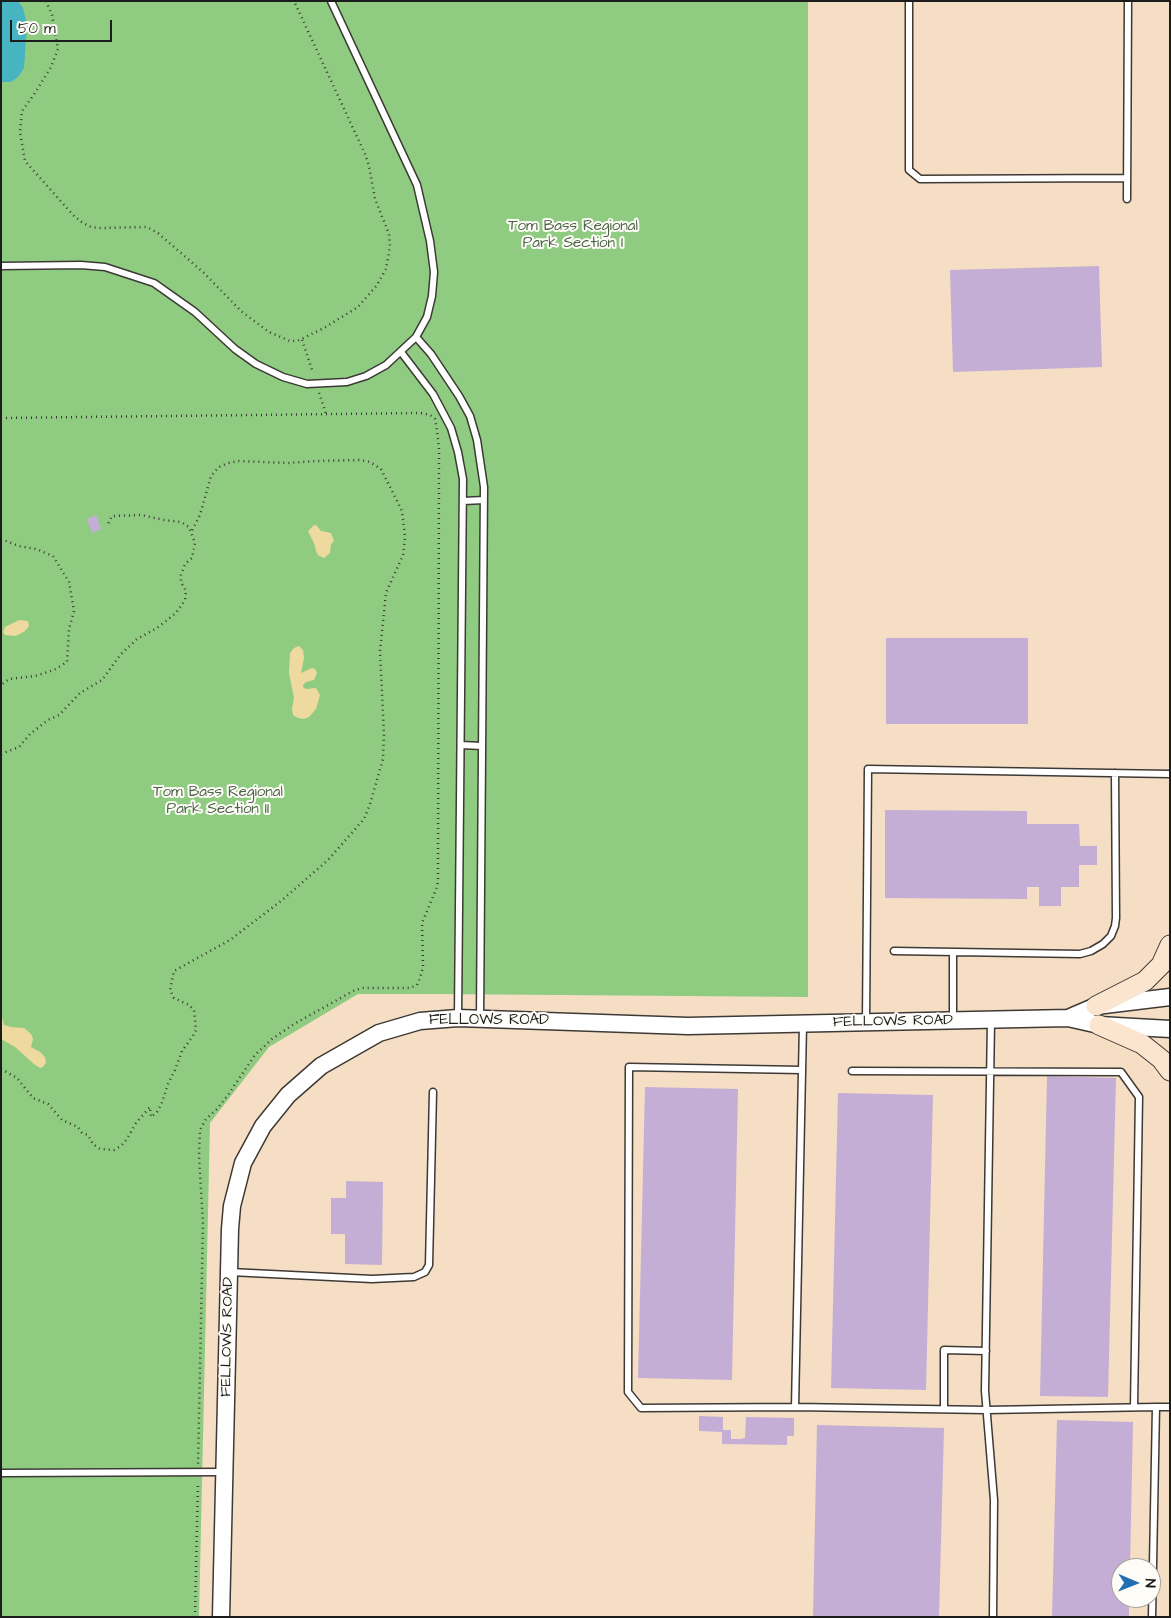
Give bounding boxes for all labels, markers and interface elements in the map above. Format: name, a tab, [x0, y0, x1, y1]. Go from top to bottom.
scale bar	[12, 10, 115, 42]
text: 50 m	[18, 18, 56, 39]
park label: Tom Bass Regional Park Section I	[508, 218, 638, 253]
park label: Tom Bass Regional Park Section II	[153, 784, 283, 819]
street label: FELLOWS ROAD	[429, 1012, 549, 1030]
street label: FELLOWS ROAD	[833, 1012, 953, 1032]
street label: FELLOWS ROAD	[218, 1277, 238, 1397]
north arrow	[1111, 1558, 1161, 1608]
text: N	[1140, 1579, 1160, 1588]

